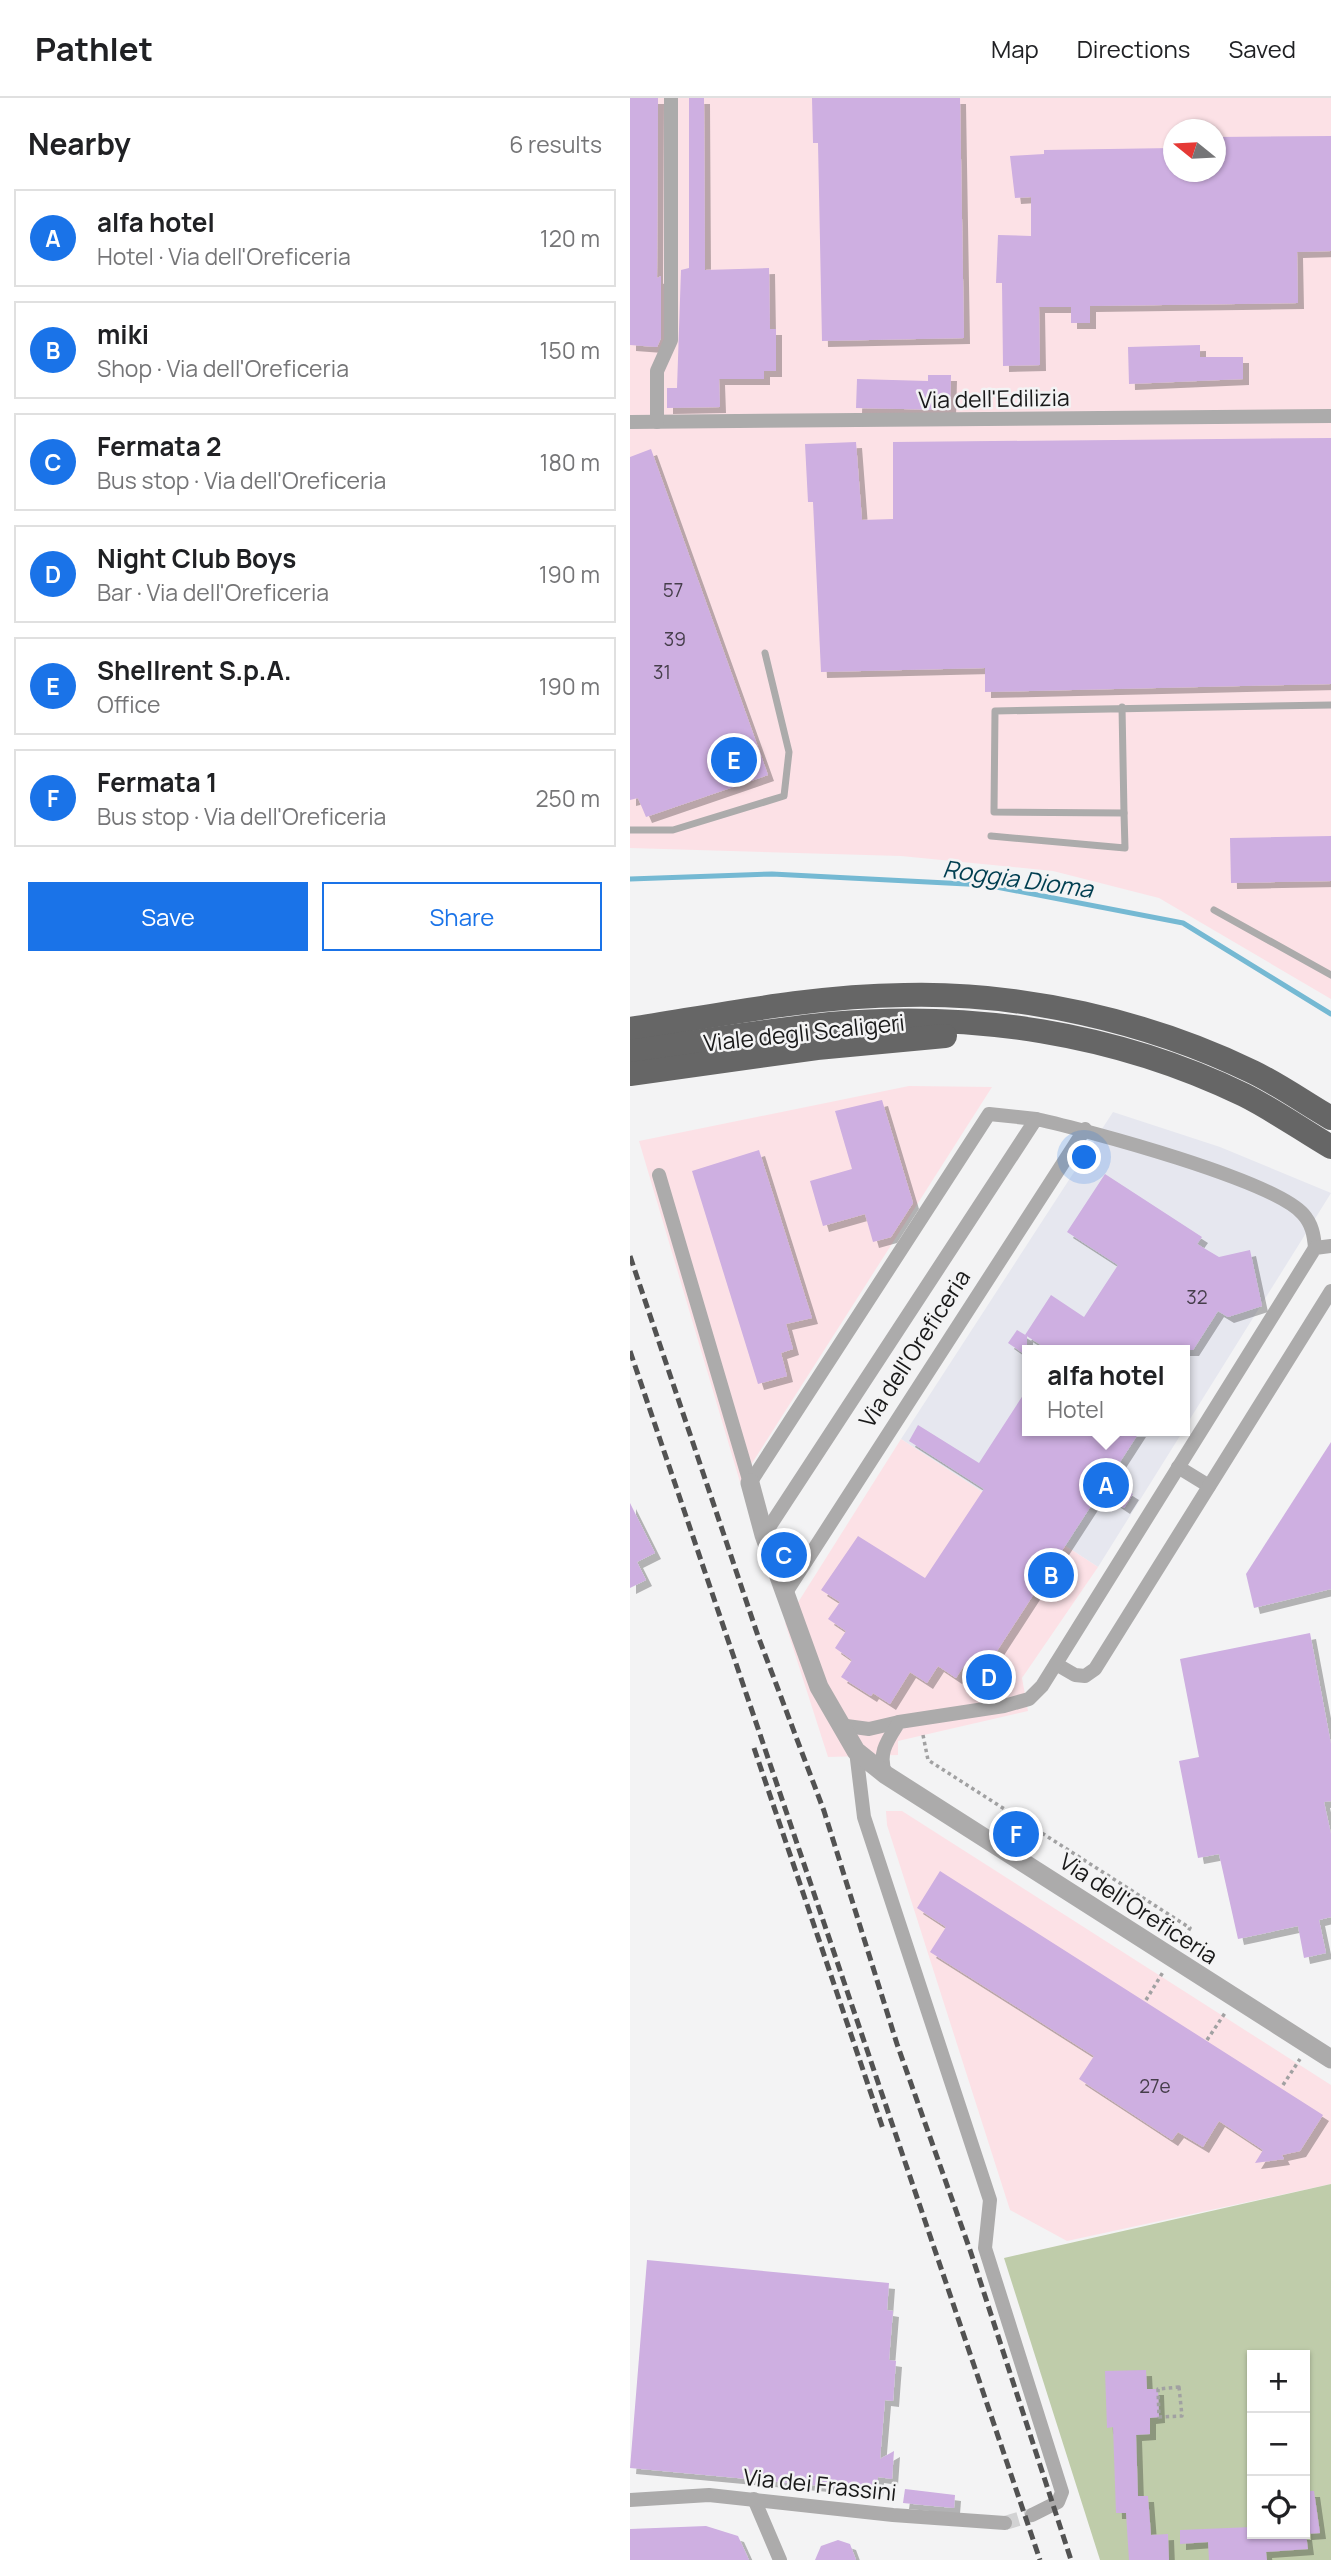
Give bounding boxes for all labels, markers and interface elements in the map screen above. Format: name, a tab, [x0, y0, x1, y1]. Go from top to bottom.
text: Pathlet	[35, 26, 153, 71]
text: Map	[991, 32, 1039, 65]
text: Directions	[1077, 32, 1190, 65]
text: Saved	[1228, 32, 1296, 65]
north arrow	[1163, 119, 1226, 182]
text: Nearby	[28, 123, 131, 164]
text: 6 results	[509, 128, 602, 160]
text: alfa hotel	[97, 204, 215, 240]
text: A	[45, 222, 61, 254]
text: 120 m	[540, 222, 600, 254]
text: Hotel · Via dell'Oreficeria	[97, 240, 351, 272]
text: miki	[97, 316, 149, 352]
text: B	[46, 334, 60, 366]
text: 150 m	[540, 334, 600, 366]
text: Shop · Via dell'Oreficeria	[97, 352, 349, 384]
street label: Via dell'Edilizia	[918, 381, 1070, 415]
text: Fermata 2	[97, 428, 222, 464]
text: C	[45, 446, 62, 478]
text: 180 m	[540, 446, 600, 478]
text: Bus stop · Via dell'Oreficeria	[97, 464, 386, 496]
text: Night Club Boys	[97, 540, 296, 576]
text: D	[45, 558, 61, 590]
text: 190 m	[539, 558, 600, 590]
text: Bar · Via dell'Oreficeria	[97, 576, 329, 608]
house number: 57	[663, 577, 683, 603]
house number: 39	[664, 626, 686, 652]
text: Shellrent S.p.A.	[97, 652, 292, 688]
house number: 31	[653, 659, 671, 685]
text: E	[46, 670, 60, 702]
text: 190 m	[539, 670, 600, 702]
text: Office	[97, 688, 160, 720]
pin: E	[711, 734, 757, 786]
text: Fermata 1	[97, 764, 217, 800]
text: F	[47, 782, 59, 814]
text: 250 m	[535, 782, 600, 814]
text: Bus stop · Via dell'Oreficeria	[97, 800, 386, 832]
water label: Roggia Dioma	[941, 851, 1097, 905]
button: Save	[28, 882, 308, 951]
button: Share	[322, 882, 602, 951]
street label: Viale degli Scaligeri	[702, 1006, 906, 1058]
your location	[1067, 1140, 1101, 1174]
street label: Via dell'Oreficeria	[851, 1263, 977, 1433]
house number: 32	[1186, 1284, 1208, 1310]
popup	[1022, 1345, 1190, 1436]
text: alfa hotel	[1047, 1357, 1165, 1393]
text: Hotel	[1047, 1393, 1104, 1425]
pin: A	[1083, 1459, 1129, 1511]
pin: C	[761, 1529, 807, 1581]
pin: B	[1028, 1549, 1074, 1601]
pin: D	[966, 1651, 1012, 1703]
pin: F	[993, 1808, 1039, 1860]
street label: Via dell'Oreficeria	[1054, 1845, 1224, 1971]
house number: 27e	[1139, 2073, 1171, 2099]
map controls	[1247, 2350, 1310, 2539]
button: +	[1247, 2350, 1310, 2413]
button: −	[1247, 2413, 1310, 2476]
street label: Via dei Frassini	[742, 2460, 898, 2508]
button: locate	[1247, 2476, 1310, 2539]

